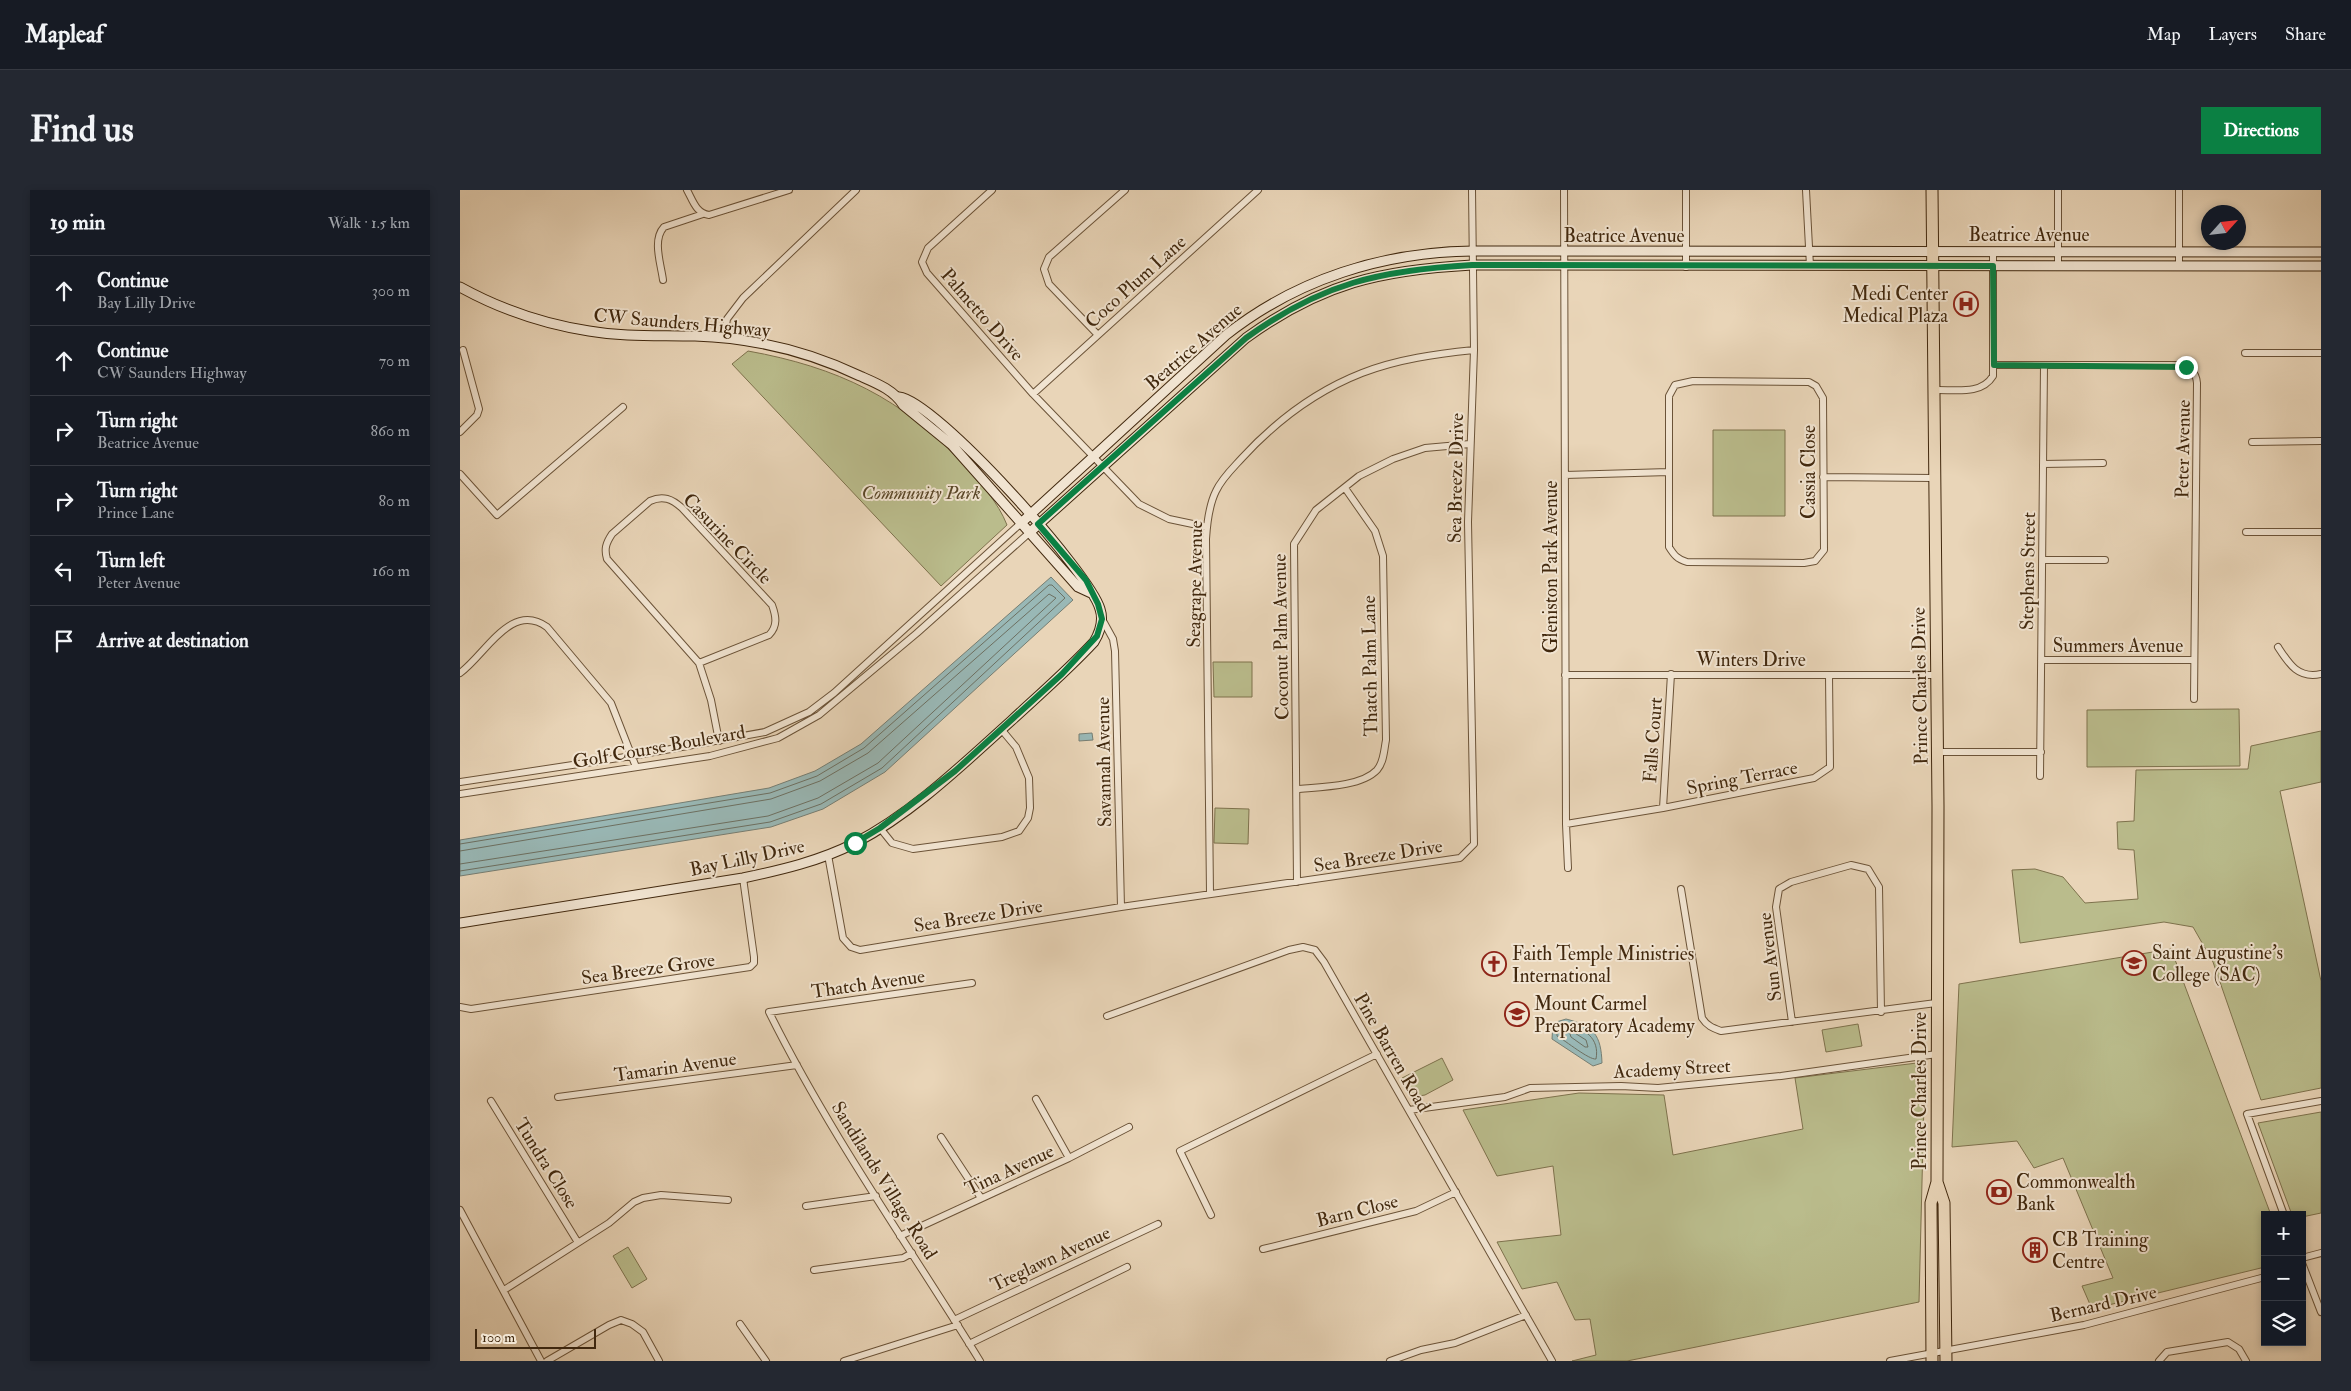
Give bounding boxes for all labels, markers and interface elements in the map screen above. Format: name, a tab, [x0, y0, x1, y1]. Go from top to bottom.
text: Mapleaf	[25, 19, 104, 50]
text: Map	[2147, 23, 2181, 46]
text: Layers	[2209, 23, 2257, 46]
text: Share	[2285, 23, 2326, 46]
button: Directions	[2201, 107, 2321, 154]
text: Find us	[30, 108, 134, 152]
north arrow	[2201, 205, 2246, 250]
text: 19 min	[50, 209, 105, 236]
text: Walk · 1.5 km	[328, 213, 410, 233]
street label: Beatrice Avenue	[1968, 223, 2090, 247]
street label: Beatrice Avenue	[1563, 224, 1685, 248]
street label: Coco Plum Lane	[1080, 230, 1191, 333]
street label: Palmetto Drive	[936, 263, 1029, 366]
text: Continue	[97, 269, 168, 293]
icon: ahead	[50, 277, 78, 305]
text: 300 m	[372, 281, 410, 301]
place label: Medi Center Medical Plaza	[1843, 282, 1948, 328]
hospital icon: Medi Center Medical Plaza	[1953, 291, 1979, 317]
text: Bay Lilly Drive	[97, 293, 195, 313]
street label: Beatrice Avenue	[1140, 298, 1247, 396]
street label: CW Saunders Highway	[592, 303, 772, 343]
text: Continue	[97, 339, 168, 363]
icon: ahead	[50, 347, 78, 375]
text: 70 m	[379, 351, 410, 371]
route end	[2175, 356, 2198, 379]
text: CW Saunders Highway	[97, 363, 246, 383]
street label: Peter Avenue	[2170, 399, 2196, 499]
text: Turn right	[97, 409, 177, 433]
street label: Sea Breeze Drive	[1443, 413, 1469, 543]
icon: right	[50, 417, 78, 445]
text: 860 m	[370, 421, 410, 441]
street label: Cassia Close	[1797, 425, 1821, 519]
text: Beatrice Avenue	[97, 433, 199, 453]
text: Turn right	[97, 479, 177, 503]
park label: Community Park	[862, 481, 981, 505]
street label: Gleniston Park Avenue	[1539, 481, 1563, 653]
icon: right	[50, 487, 78, 515]
street label: Casurine Circle	[678, 488, 777, 590]
text: 80 m	[379, 491, 410, 511]
text: Prince Lane	[97, 503, 174, 523]
street label: Stephens Street	[2015, 512, 2042, 630]
street label: Seagrape Avenue	[1182, 520, 1209, 648]
text: Turn left	[97, 549, 165, 573]
street label: Coconut Palm Avenue	[1268, 553, 1294, 720]
icon: left	[50, 557, 78, 585]
text: 160 m	[372, 561, 410, 581]
text: Peter Avenue	[97, 573, 180, 593]
street label: Thatch Palm Lane	[1357, 595, 1383, 737]
street label: Prince Charles Drive	[1907, 607, 1933, 765]
icon: arrive	[50, 627, 78, 655]
text: Arrive at destination	[97, 629, 249, 653]
street label: Summers Avenue	[2053, 634, 2183, 658]
street label: Winters Drive	[1695, 648, 1806, 672]
street label: Savannah Avenue	[1091, 697, 1117, 827]
street label: Falls Court	[1638, 697, 1668, 784]
street label: Golf Course Boulevard	[571, 720, 748, 774]
street label: Spring Terrace	[1685, 755, 1800, 801]
route start	[844, 832, 867, 855]
street label: Bay Lilly Drive	[688, 834, 807, 882]
street label: Sea Breeze Drive	[1312, 834, 1444, 878]
street label: Sea Breeze Drive	[912, 894, 1044, 938]
street label: Sun Avenue	[1753, 911, 1787, 1003]
place label: Saint Augustine's College (SAC)	[2152, 941, 2283, 987]
place label: Faith Temple Ministries International	[1512, 942, 1694, 988]
street label: Sea Breeze Grove	[580, 948, 717, 990]
school or university icon: Saint Augustine's College (SAC)	[2121, 950, 2147, 976]
church icon: Faith Temple Ministries International	[1481, 951, 1507, 977]
street label: Thatch Avenue	[810, 964, 927, 1004]
street label: Pine Barren Road	[1348, 989, 1436, 1117]
place label: Mount Carmel Preparatory Academy	[1534, 992, 1695, 1039]
school or university icon: Mount Carmel Preparatory Academy	[1504, 1001, 1530, 1027]
street label: Prince Charles Drive	[1908, 1012, 1932, 1170]
street label: Tamarin Avenue	[612, 1047, 738, 1087]
street label: Academy Street	[1612, 1054, 1731, 1084]
street label: Sandilands Village Road	[826, 1097, 943, 1265]
street label: Tundra Close	[509, 1114, 583, 1213]
street label: Tina Avenue	[961, 1139, 1058, 1201]
place label: Commonwealth Bank	[2016, 1170, 2135, 1216]
bank icon: Commonwealth Bank	[1986, 1179, 2012, 1205]
street label: Barn Close	[1314, 1189, 1401, 1233]
map controls	[2261, 1211, 2306, 1346]
button: +	[2261, 1211, 2306, 1256]
street label: Treglawn Avenue	[987, 1221, 1114, 1297]
place label: CB Training Centre	[2052, 1228, 2149, 1274]
building icon: CB Training Centre	[2022, 1237, 2048, 1263]
button: −	[2261, 1256, 2306, 1301]
street label: Bernard Drive	[2047, 1280, 2159, 1328]
button: layers	[2261, 1301, 2306, 1346]
scale bar	[475, 1326, 596, 1349]
text: 100 m	[482, 1329, 515, 1346]

